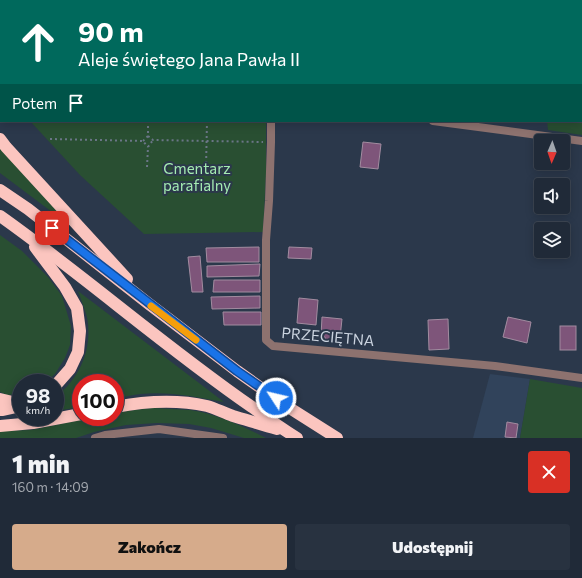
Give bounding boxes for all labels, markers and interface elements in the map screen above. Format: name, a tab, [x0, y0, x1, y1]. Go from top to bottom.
text: 90 m	[78, 14, 144, 48]
icon: ahead	[12, 16, 64, 68]
text: Aleje świętego Jana Pawła II	[78, 48, 300, 70]
icon: arrive	[65, 92, 87, 114]
text: Potem	[12, 94, 57, 112]
north arrow	[534, 134, 570, 170]
map controls	[534, 134, 570, 258]
park label: Cmentarz parafialny	[163, 159, 231, 194]
button: sound	[534, 178, 570, 214]
pin	[35, 211, 69, 245]
icon: arrive	[41, 217, 63, 239]
button: layers	[534, 222, 570, 258]
street label: PRZECIĘTNA	[281, 323, 375, 349]
speed limit sign: 100	[72, 374, 124, 426]
position arrow	[255, 377, 297, 419]
text: 98	[26, 383, 50, 407]
text: km/h	[26, 404, 50, 416]
text: 1 min	[12, 449, 70, 478]
button: close	[528, 451, 570, 493]
text: 160 m · 14:09	[12, 479, 89, 495]
button: Zakończ	[12, 524, 287, 570]
button: Udostępnij	[295, 524, 570, 570]

